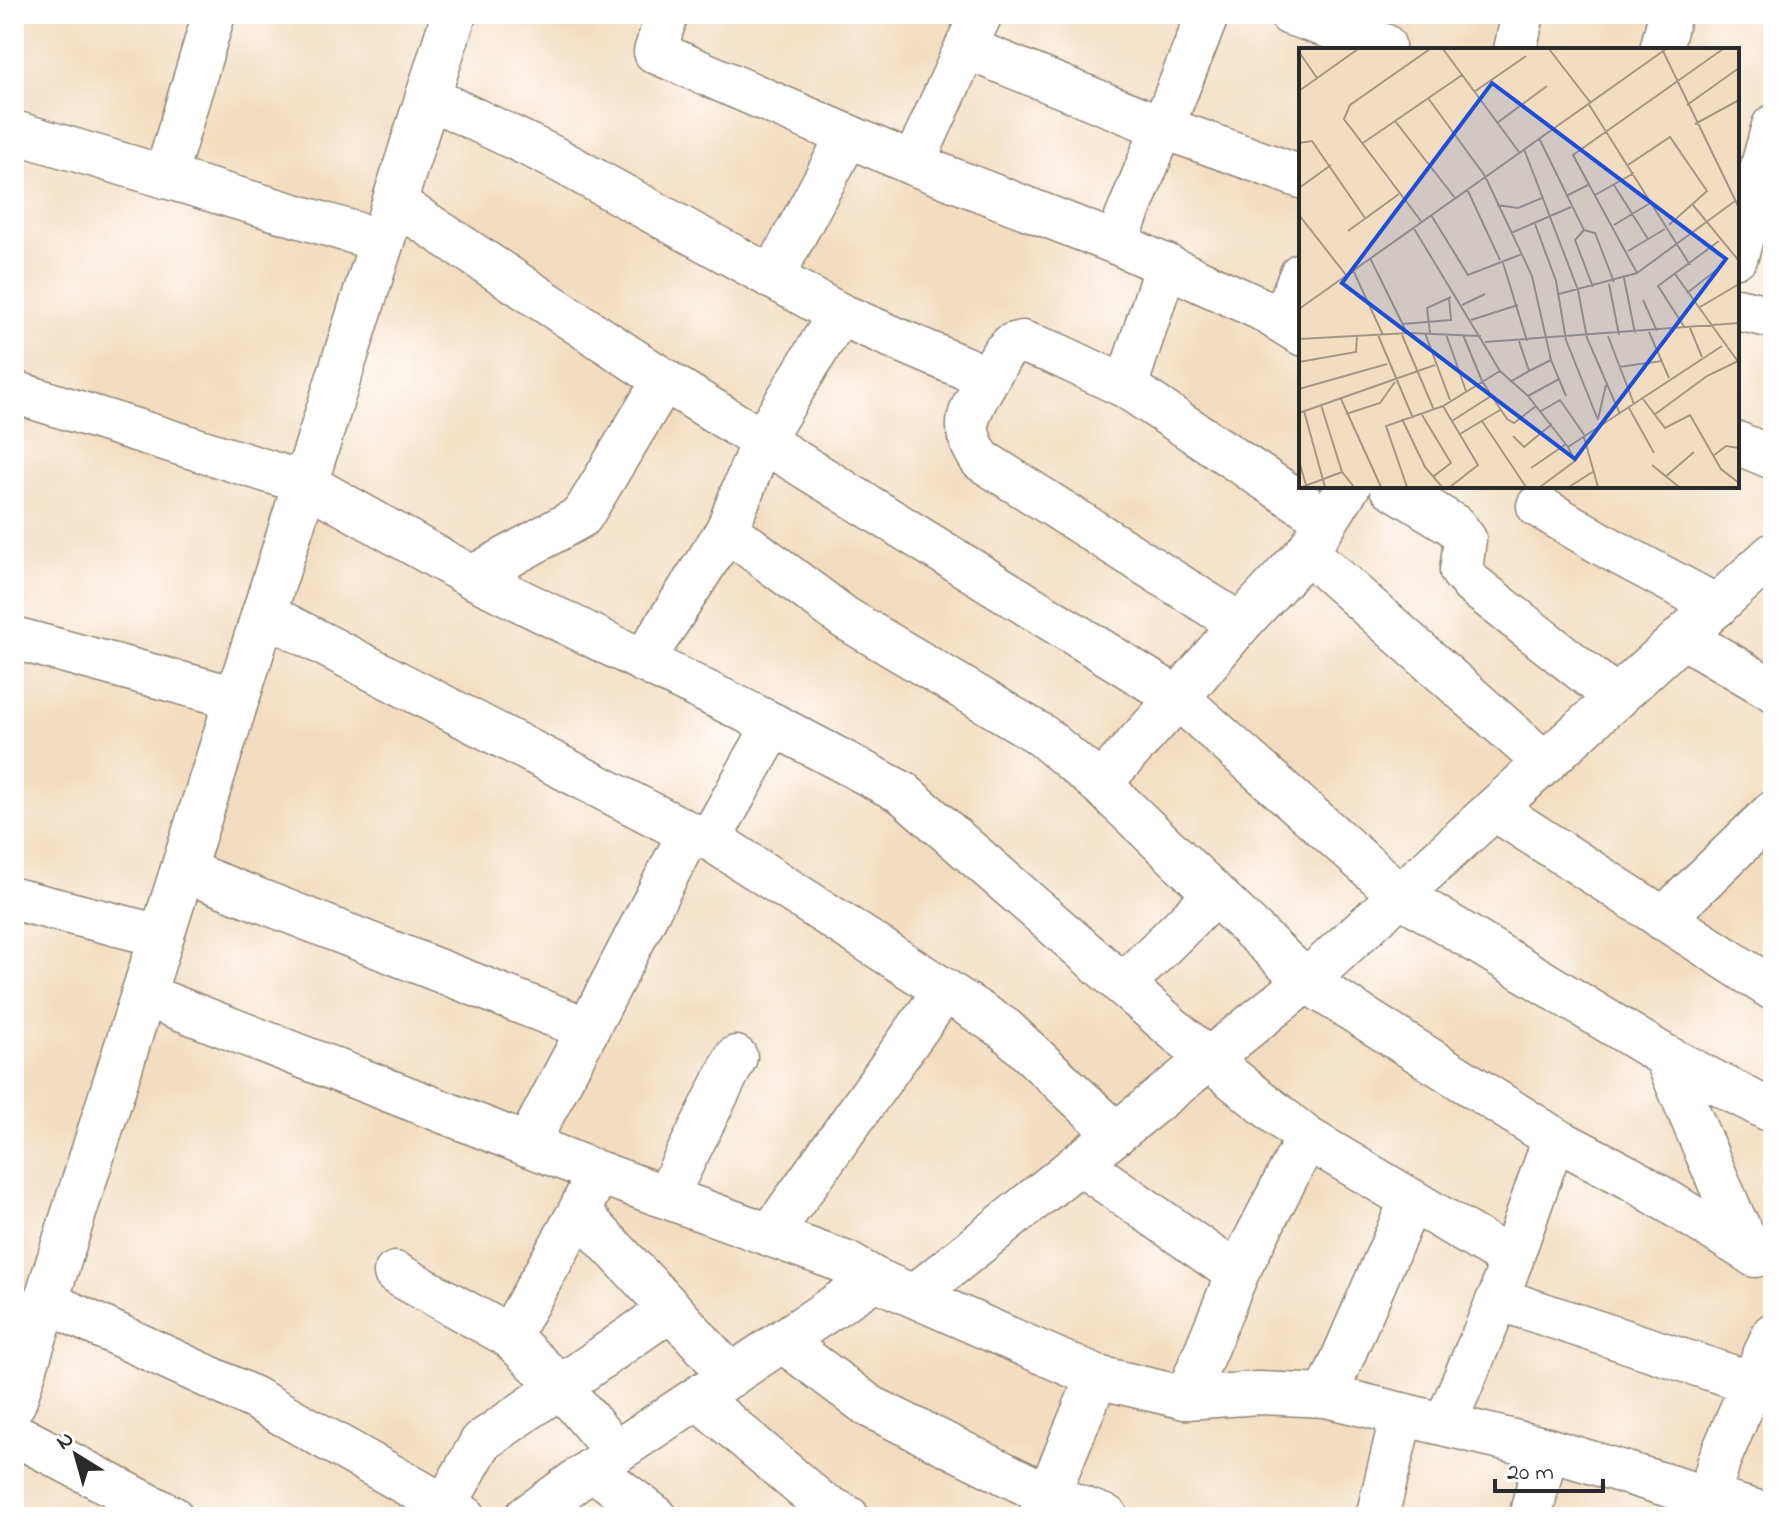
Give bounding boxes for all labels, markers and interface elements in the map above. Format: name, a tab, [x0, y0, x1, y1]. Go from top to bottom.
inset map	[1299, 48, 1739, 488]
north arrow	[36, 1415, 116, 1495]
text: N	[50, 1424, 81, 1459]
scale bar	[1495, 1443, 1603, 1493]
text: 20 m	[1507, 1456, 1554, 1491]

